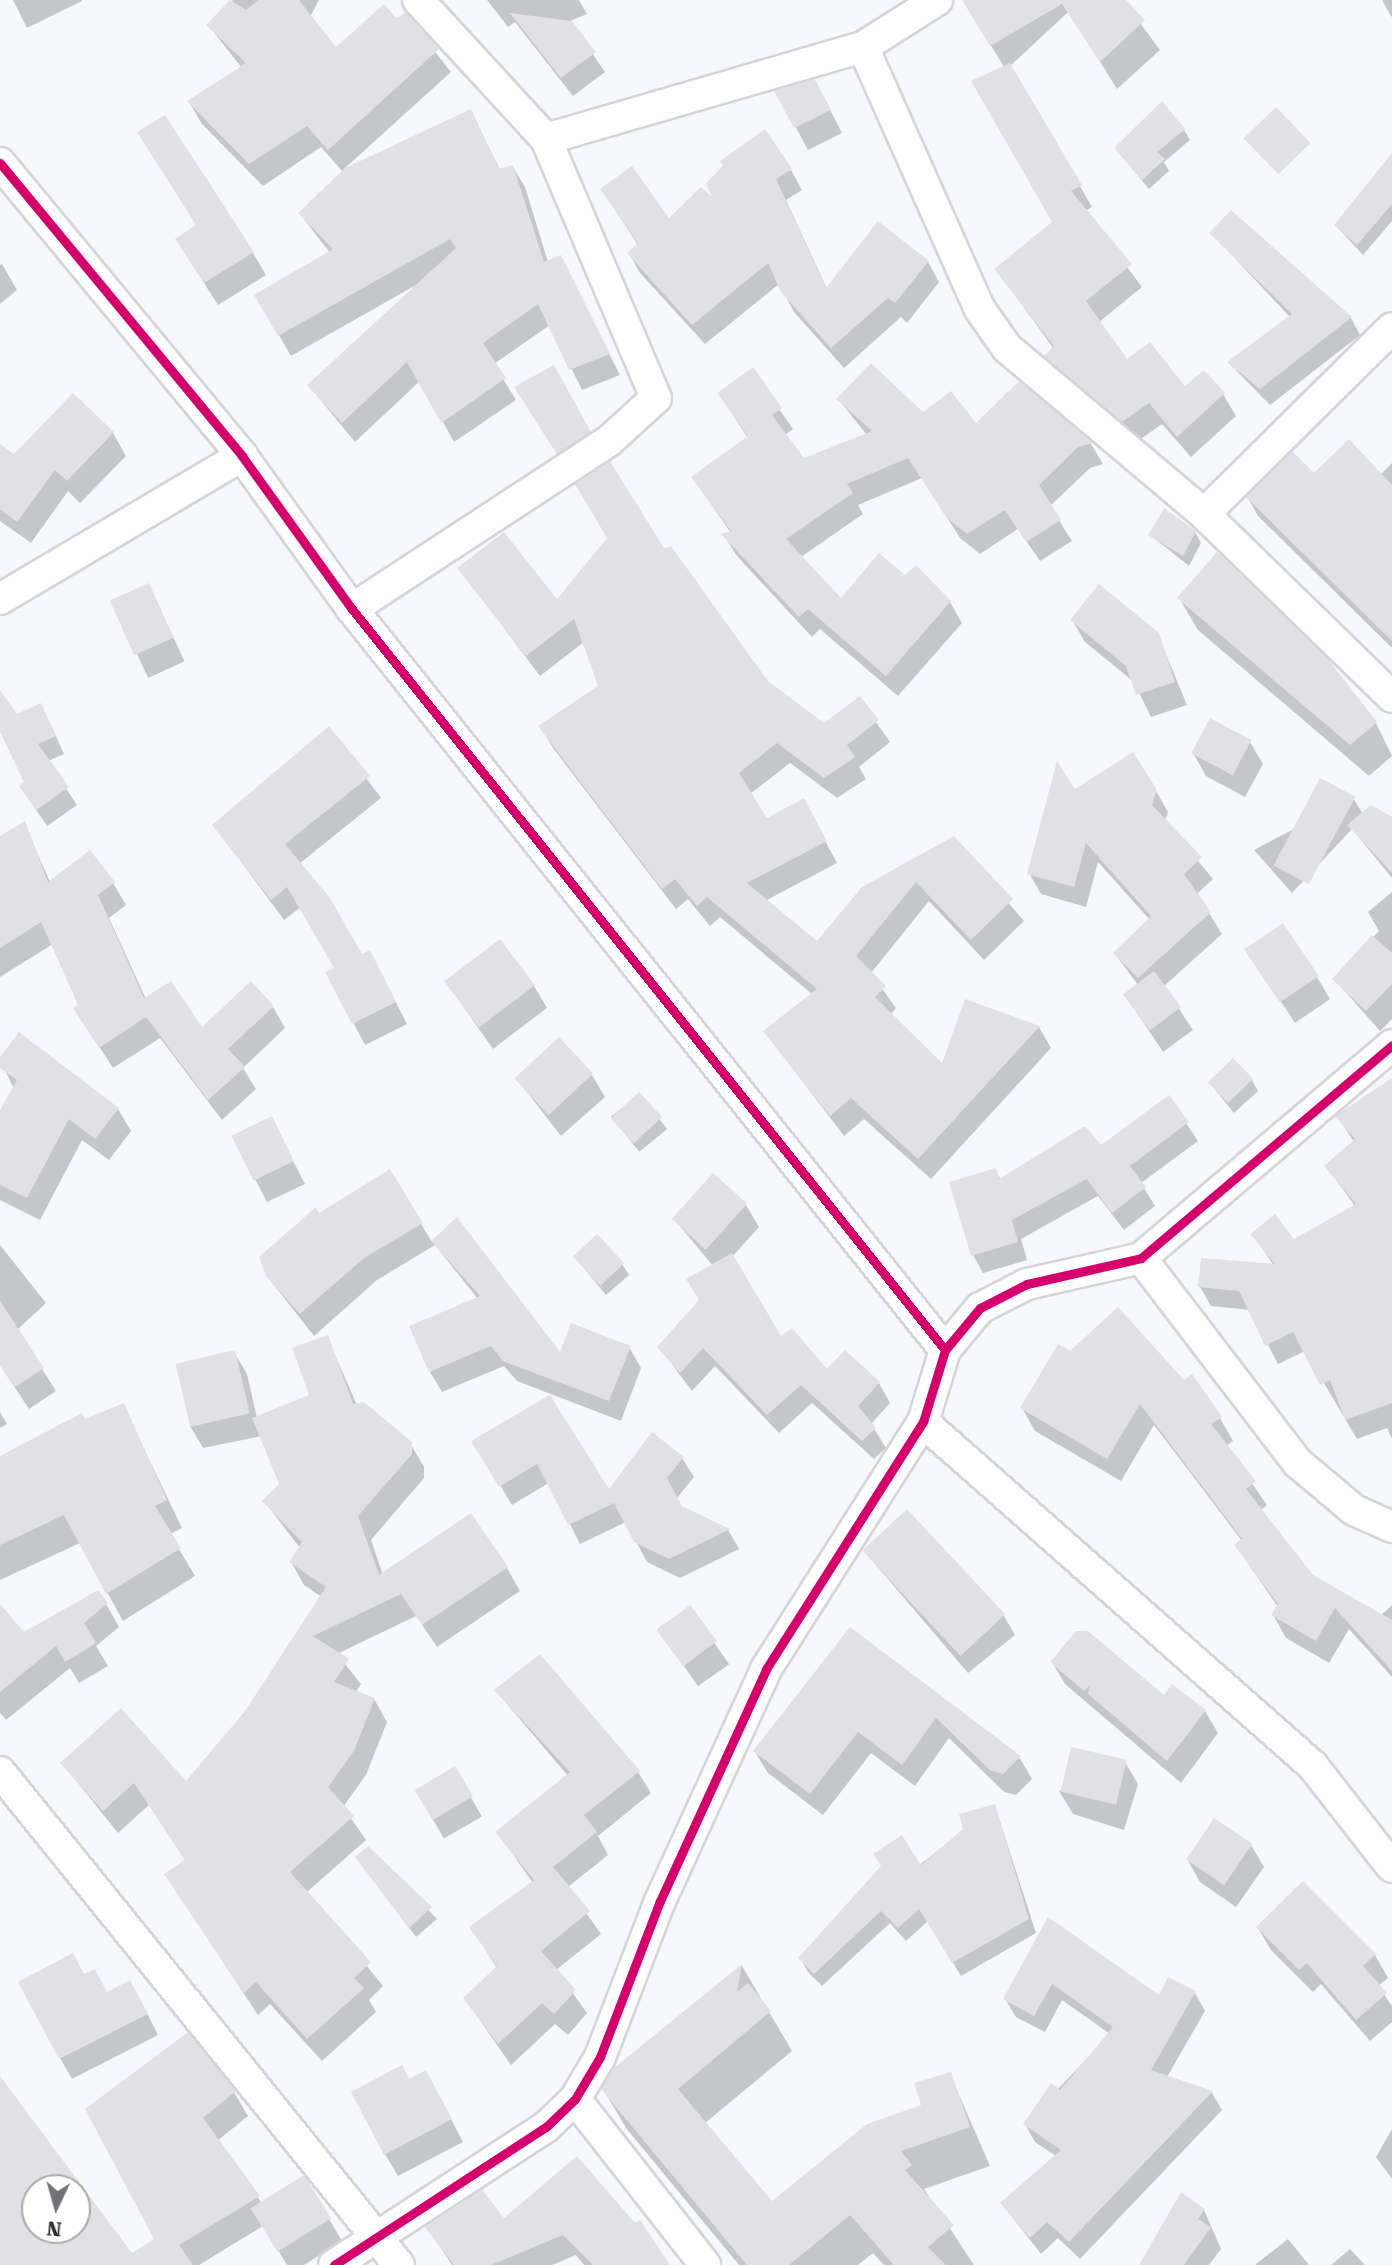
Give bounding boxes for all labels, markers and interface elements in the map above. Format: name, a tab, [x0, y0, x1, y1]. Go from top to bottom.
north arrow	[21, 2174, 91, 2244]
text: N	[46, 2216, 63, 2241]

